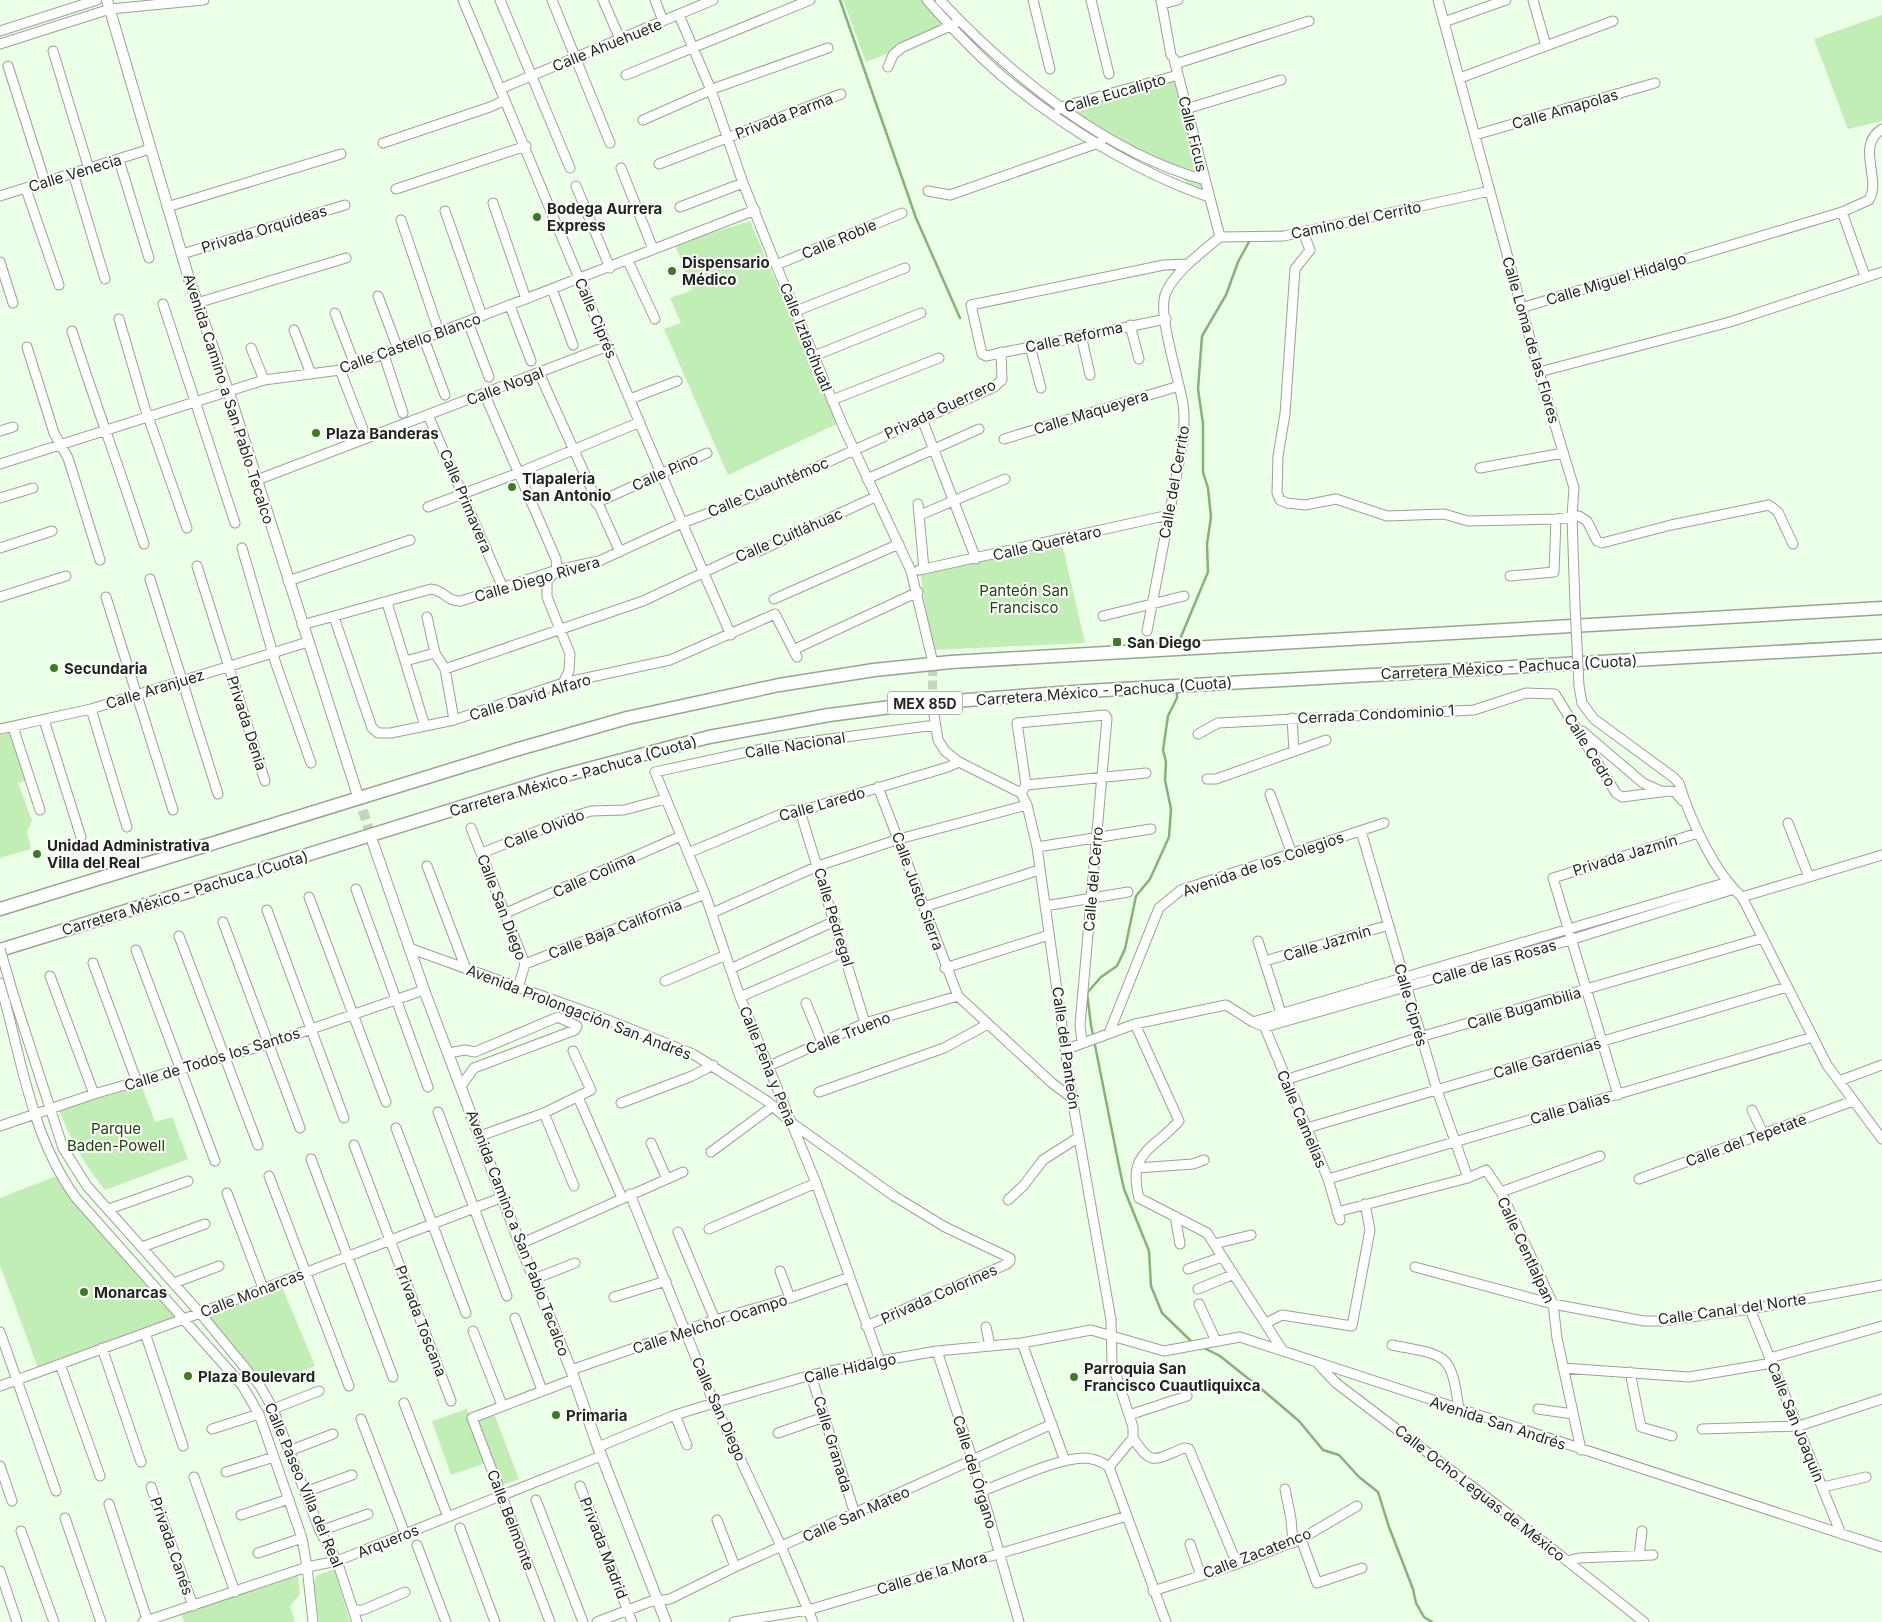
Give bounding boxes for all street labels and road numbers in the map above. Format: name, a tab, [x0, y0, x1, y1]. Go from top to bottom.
street label: Calle Ahuehuete	[549, 14, 665, 76]
street label: Calle Eucalipto	[1062, 69, 1168, 117]
street label: Calle Amapolas	[1510, 85, 1620, 133]
street label: Privada Parma	[732, 89, 836, 143]
street label: Calle Ficus	[1174, 94, 1212, 174]
street label: Calle Venecia	[26, 150, 124, 196]
street label: Camino del Cerrito	[1289, 197, 1423, 243]
street label: Privada Orquídeas	[199, 201, 329, 257]
street label: Calle Roble	[799, 215, 879, 263]
street label: Calle Miguel Hidalgo	[1544, 249, 1688, 309]
street label: Calle Loma de las Flores	[1498, 254, 1564, 426]
street label: Avenida Camino a San Pablo Tecalco	[179, 271, 279, 527]
street label: Calle Ciprés	[571, 275, 621, 361]
street label: Calle Iztlacíhuatl	[776, 280, 836, 394]
street label: Calle Castello Blanco	[337, 309, 483, 377]
street label: Calle Reforma	[1023, 317, 1125, 357]
street label: Calle Nogal	[464, 363, 546, 409]
street label: Privada Guerrero	[881, 375, 999, 443]
street label: Calle Maqueyera	[1031, 386, 1151, 438]
street label: Calle del Cerrito	[1155, 424, 1193, 540]
street label: Calle Primavera	[436, 446, 496, 556]
street label: Calle Pino	[629, 449, 701, 495]
street label: Calle Cuauhtémoc	[705, 453, 831, 521]
street label: Calle Cuitláhuac	[732, 504, 846, 566]
street label: Calle Querétaro	[991, 521, 1103, 565]
street label: Calle Diego Rivera	[472, 552, 602, 606]
street label: Carretera México - Pachuca (Cuota)	[1380, 651, 1638, 683]
street label: Calle Aranjuez	[103, 665, 207, 713]
street label: Calle David Alfaro	[467, 669, 593, 725]
street label: Privada Denia	[223, 673, 271, 773]
street label: Carretera México - Pachuca (Cuota)	[975, 673, 1233, 709]
road number: MEX 85D	[888, 691, 962, 714]
street label: Cerrada Condominio 1	[1297, 700, 1455, 728]
street label: Calle Cedro	[1560, 710, 1620, 790]
street label: Calle Nacional	[743, 728, 847, 762]
street label: Carretera México - Pachuca (Cuota)	[447, 731, 699, 821]
street label: Calle Laredo	[777, 783, 867, 825]
street label: Calle Olvido	[501, 805, 587, 853]
street label: Calle del Cerro	[1079, 826, 1107, 932]
street label: Avenida de los Colegios	[1180, 827, 1346, 901]
street label: Calle Justo Sierra	[888, 829, 948, 953]
street label: Privada Jazmín	[1570, 830, 1680, 880]
street label: Carretera México - Pachuca (Cuota)	[59, 846, 311, 940]
street label: Calle Colima	[550, 848, 638, 902]
street label: Calle San Diego	[473, 851, 531, 963]
street label: Calle Pedregal	[810, 865, 858, 969]
street label: Calle Baja California	[545, 895, 685, 963]
street label: Calle Jazmín	[1281, 921, 1373, 965]
street label: Calle de las Rosas	[1430, 935, 1559, 989]
street label: Avenida Prolongación San Andrés	[464, 960, 694, 1064]
street label: Calle Ciprés	[1390, 961, 1432, 1049]
street label: Calle Bugambilia	[1465, 983, 1583, 1033]
street label: Calle del Panteón	[1048, 985, 1084, 1111]
street label: Calle Peña y Peña	[735, 1003, 801, 1129]
street label: Calle Trueno	[803, 1007, 893, 1059]
street label: Calle de Todos los Santos	[122, 1023, 302, 1095]
street label: Calle Gardenias	[1491, 1033, 1603, 1082]
street label: Calle Camelias	[1273, 1067, 1331, 1171]
street label: Calle Dalias	[1528, 1087, 1612, 1128]
street label: Avenida Camino a San Pablo Tecalco	[462, 1107, 574, 1359]
street label: Calle del Tepetate	[1683, 1109, 1809, 1171]
street label: Calle Centlalpan	[1493, 1194, 1559, 1306]
street label: Privada Colorines	[878, 1260, 1000, 1328]
street label: Privada Toscana	[391, 1263, 451, 1379]
street label: Calle Monarcas	[197, 1264, 307, 1322]
street label: Calle Canal del Norte	[1657, 1289, 1807, 1329]
street label: Calle Melchor Ocampo	[630, 1290, 790, 1358]
street label: Calle Hidalgo	[802, 1349, 898, 1387]
street label: Calle San Diego	[688, 1354, 750, 1464]
street label: Calle San Joaquín	[1763, 1359, 1829, 1485]
street label: Avenida San Andrés	[1427, 1392, 1569, 1454]
street label: Calle Granada	[809, 1394, 857, 1494]
street label: Calle Paseo Villa del Real	[261, 1400, 347, 1570]
street label: Calle del Órgano	[949, 1413, 1001, 1531]
street label: Calle Ocho Leguas de México	[1391, 1421, 1569, 1565]
street label: Calle Belmonte	[483, 1467, 539, 1573]
street label: Calle San Mateo	[800, 1482, 912, 1546]
street label: Privada Canés	[146, 1494, 198, 1598]
street label: Privada Madrid	[576, 1494, 632, 1602]
street label: Arqueros	[354, 1520, 422, 1562]
street label: Calle Zacatenco	[1200, 1524, 1314, 1582]
street label: Calle de la Mora	[874, 1547, 990, 1599]

